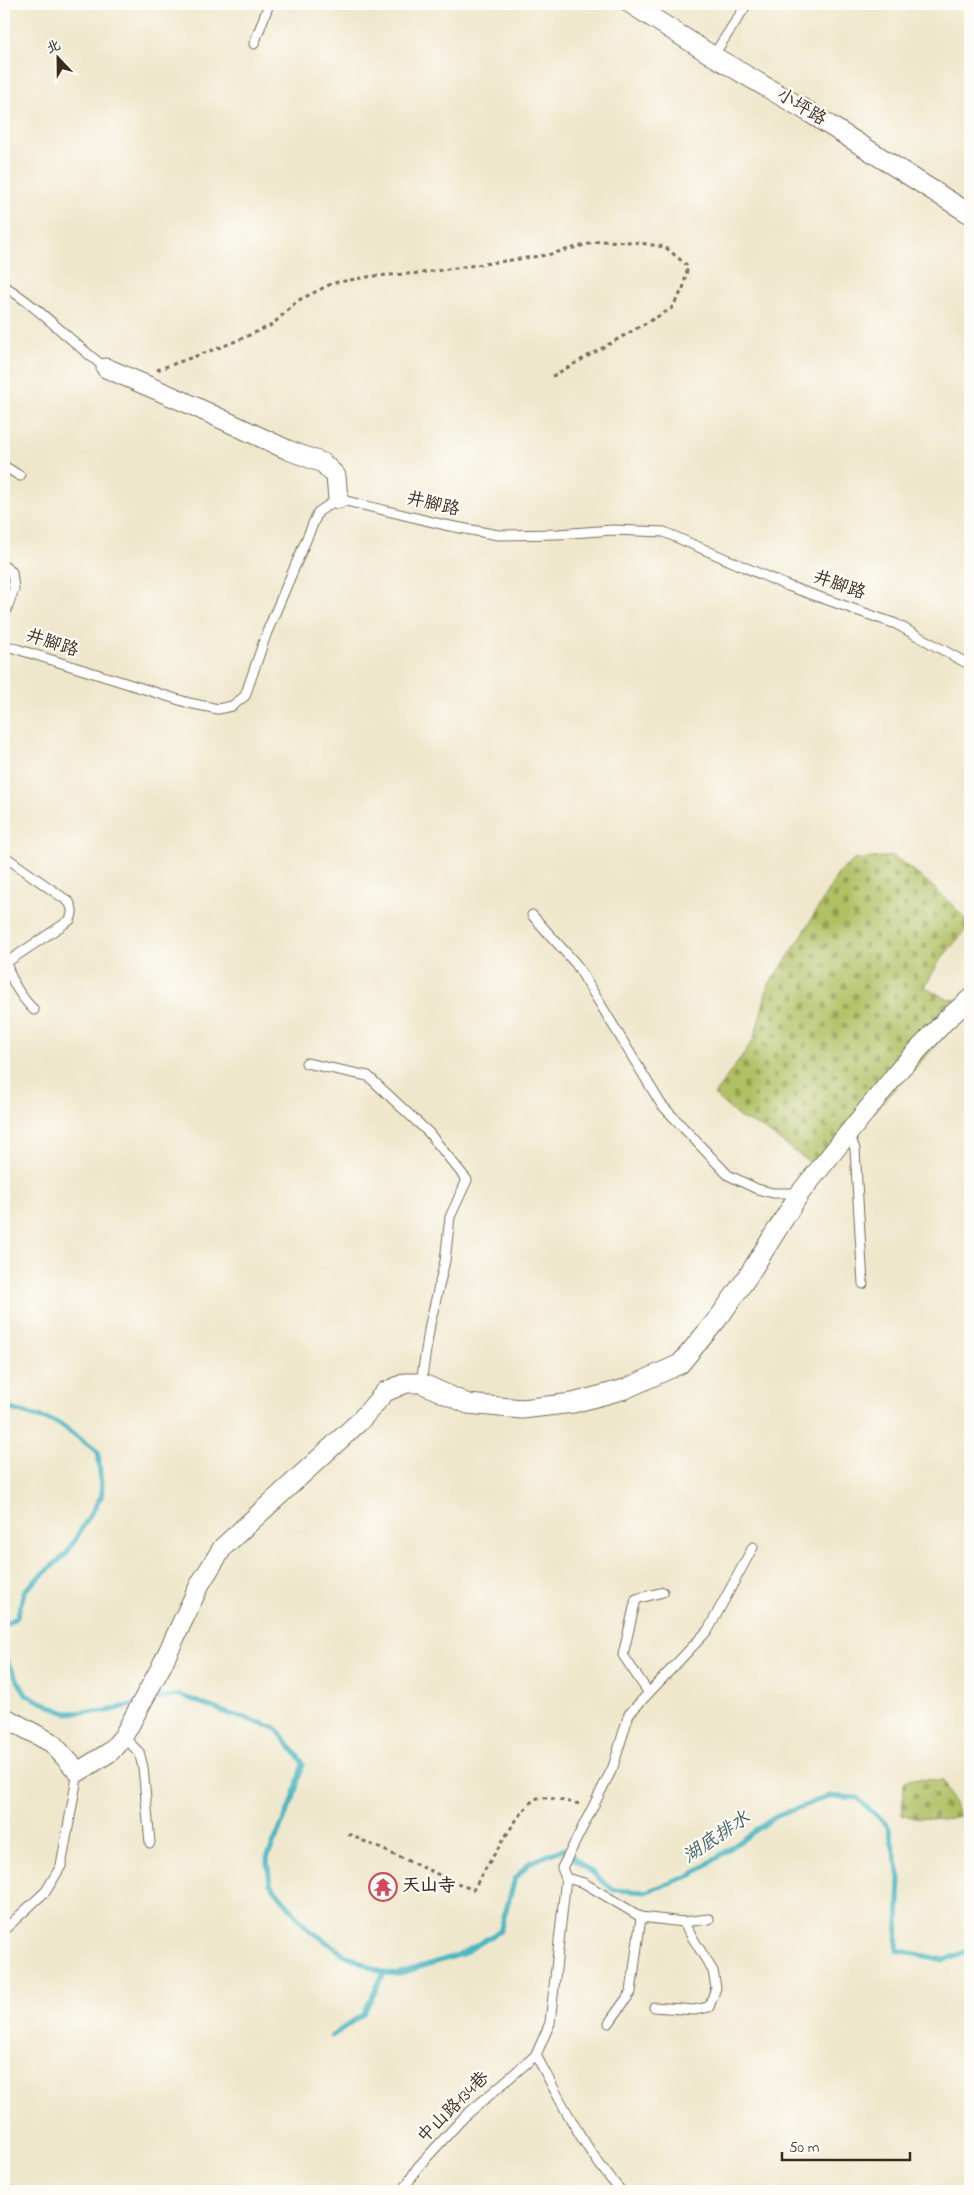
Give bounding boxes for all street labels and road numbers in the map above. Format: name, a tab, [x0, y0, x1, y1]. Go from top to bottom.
street label: 小坪路	[771, 83, 831, 133]
street label: 井腳路	[404, 486, 462, 524]
street label: 井腳路	[809, 565, 869, 607]
street label: 井腳路	[22, 623, 82, 665]
street label: 中山路134巷	[412, 2066, 496, 2150]

